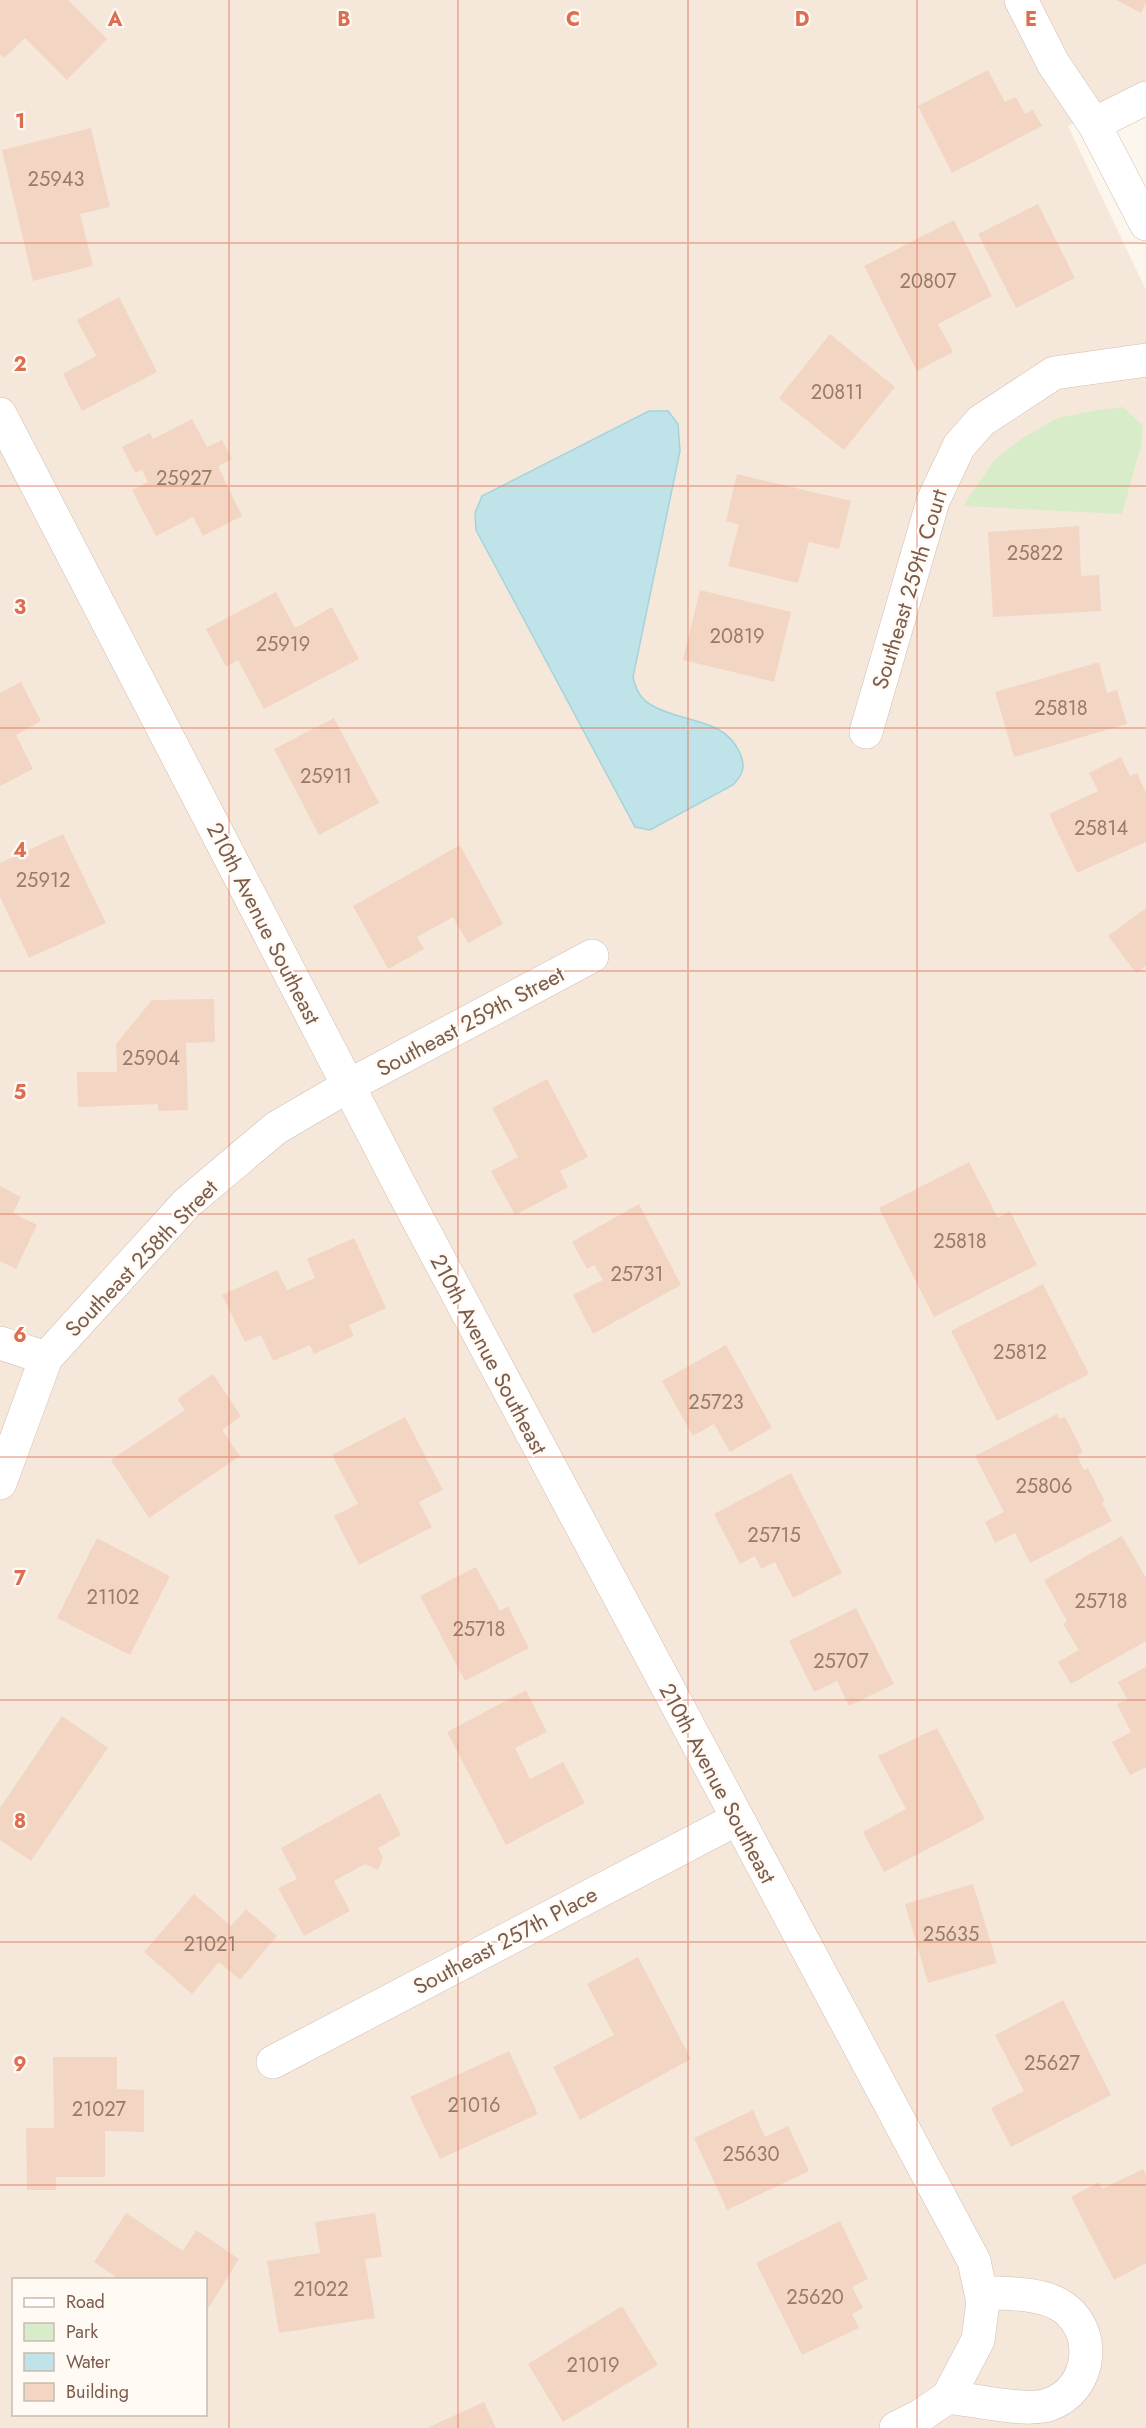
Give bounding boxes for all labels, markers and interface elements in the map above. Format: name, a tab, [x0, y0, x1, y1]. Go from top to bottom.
text: A	[107, 5, 123, 34]
text: B	[337, 5, 351, 34]
text: C	[566, 5, 580, 34]
text: D	[795, 5, 809, 34]
text: E	[1025, 5, 1037, 34]
text: 1	[15, 107, 25, 136]
house number: 25943	[28, 165, 84, 194]
house number: 20807	[900, 267, 957, 296]
text: 2	[13, 350, 27, 379]
house number: 20811	[811, 378, 863, 407]
house number: 25927	[156, 464, 213, 493]
street label: Southeast 259th Court	[863, 484, 955, 693]
house number: 25822	[1007, 539, 1063, 568]
text: 3	[14, 593, 26, 622]
house number: 20819	[710, 622, 764, 651]
house number: 25919	[256, 630, 310, 659]
house number: 25818	[1034, 694, 1088, 723]
house number: 25911	[300, 762, 352, 791]
house number: 25814	[1074, 814, 1128, 843]
street label: 210th Avenue Southeast	[199, 817, 329, 1030]
text: 4	[13, 836, 27, 865]
house number: 25912	[16, 866, 70, 895]
street label: Southeast 259th Street	[370, 958, 570, 1084]
house number: 25904	[122, 1044, 180, 1073]
text: 5	[14, 1078, 27, 1107]
street label: Southeast 258th Street	[57, 1172, 225, 1344]
house number: 25818	[933, 1227, 987, 1256]
street label: 210th Avenue Southeast	[423, 1248, 556, 1460]
house number: 25731	[610, 1260, 664, 1289]
text: 6	[13, 1321, 27, 1350]
house number: 25812	[993, 1338, 1047, 1367]
house number: 25723	[688, 1388, 744, 1417]
house number: 25806	[1015, 1472, 1073, 1501]
house number: 25715	[747, 1521, 801, 1550]
text: 7	[14, 1564, 27, 1593]
house number: 21102	[87, 1583, 139, 1612]
house number: 25718	[1074, 1587, 1128, 1616]
house number: 25718	[452, 1615, 506, 1644]
house number: 25707	[813, 1647, 869, 1676]
street label: 210th Avenue Southeast	[652, 1677, 785, 1889]
text: 8	[14, 1807, 26, 1836]
street label: Southeast 257th Place	[407, 1878, 603, 2002]
house number: 25635	[923, 1920, 979, 1949]
house number: 21021	[184, 1930, 236, 1959]
house number: 25627	[1024, 2049, 1081, 2078]
text: 9	[13, 2050, 27, 2079]
house number: 21016	[448, 2091, 500, 2120]
house number: 21027	[72, 2095, 127, 2124]
house number: 25630	[722, 2140, 780, 2169]
house number: 21022	[293, 2275, 349, 2304]
legend	[12, 2278, 207, 2416]
house number: 25620	[786, 2283, 844, 2312]
text: Road	[66, 2289, 105, 2315]
text: Park	[66, 2319, 98, 2345]
text: Water	[66, 2349, 111, 2375]
house number: 21019	[567, 2351, 619, 2380]
text: Building	[66, 2379, 129, 2405]

